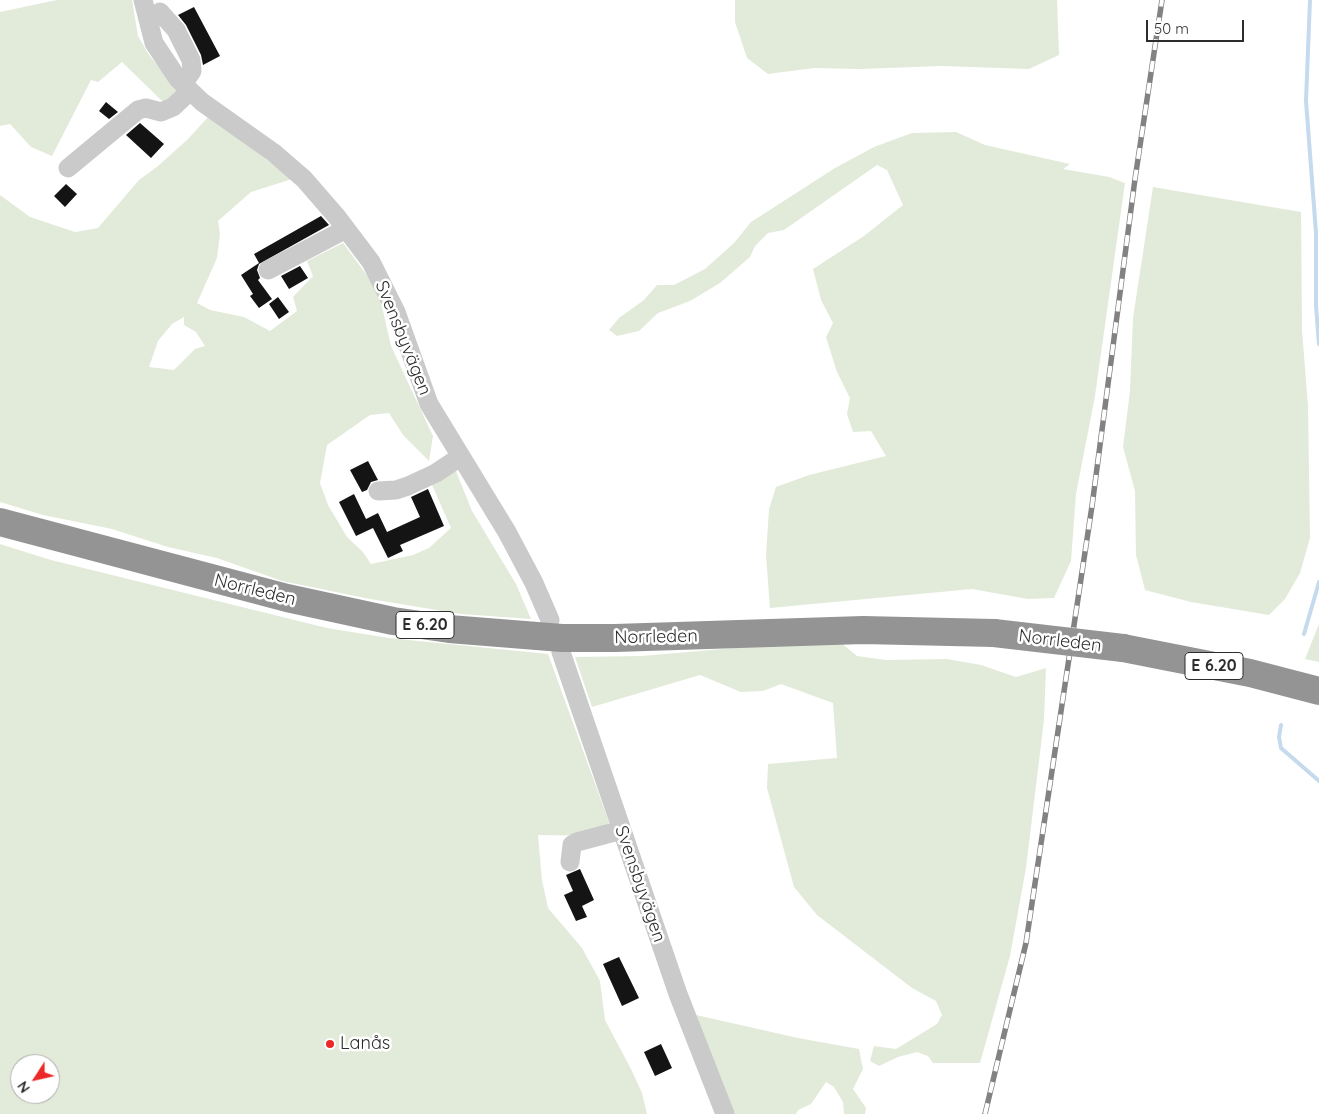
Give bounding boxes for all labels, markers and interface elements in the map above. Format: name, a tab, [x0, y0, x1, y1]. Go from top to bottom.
scale bar	[1149, 10, 1246, 42]
text: 50 m	[1154, 19, 1189, 38]
street label: Svensbyvägen	[370, 278, 436, 398]
street label: Norrleden	[212, 569, 298, 611]
road number: E 6.20	[396, 612, 454, 638]
street label: Norrleden	[614, 625, 698, 649]
street label: Norrleden	[1017, 625, 1103, 657]
road number: E 6.20	[1185, 652, 1243, 679]
street label: Svensbyvägen	[610, 823, 670, 945]
place label: Lanås	[340, 1033, 390, 1055]
marker: Lanås	[324, 1038, 336, 1050]
north arrow	[10, 1054, 60, 1104]
text: N	[13, 1078, 34, 1096]

